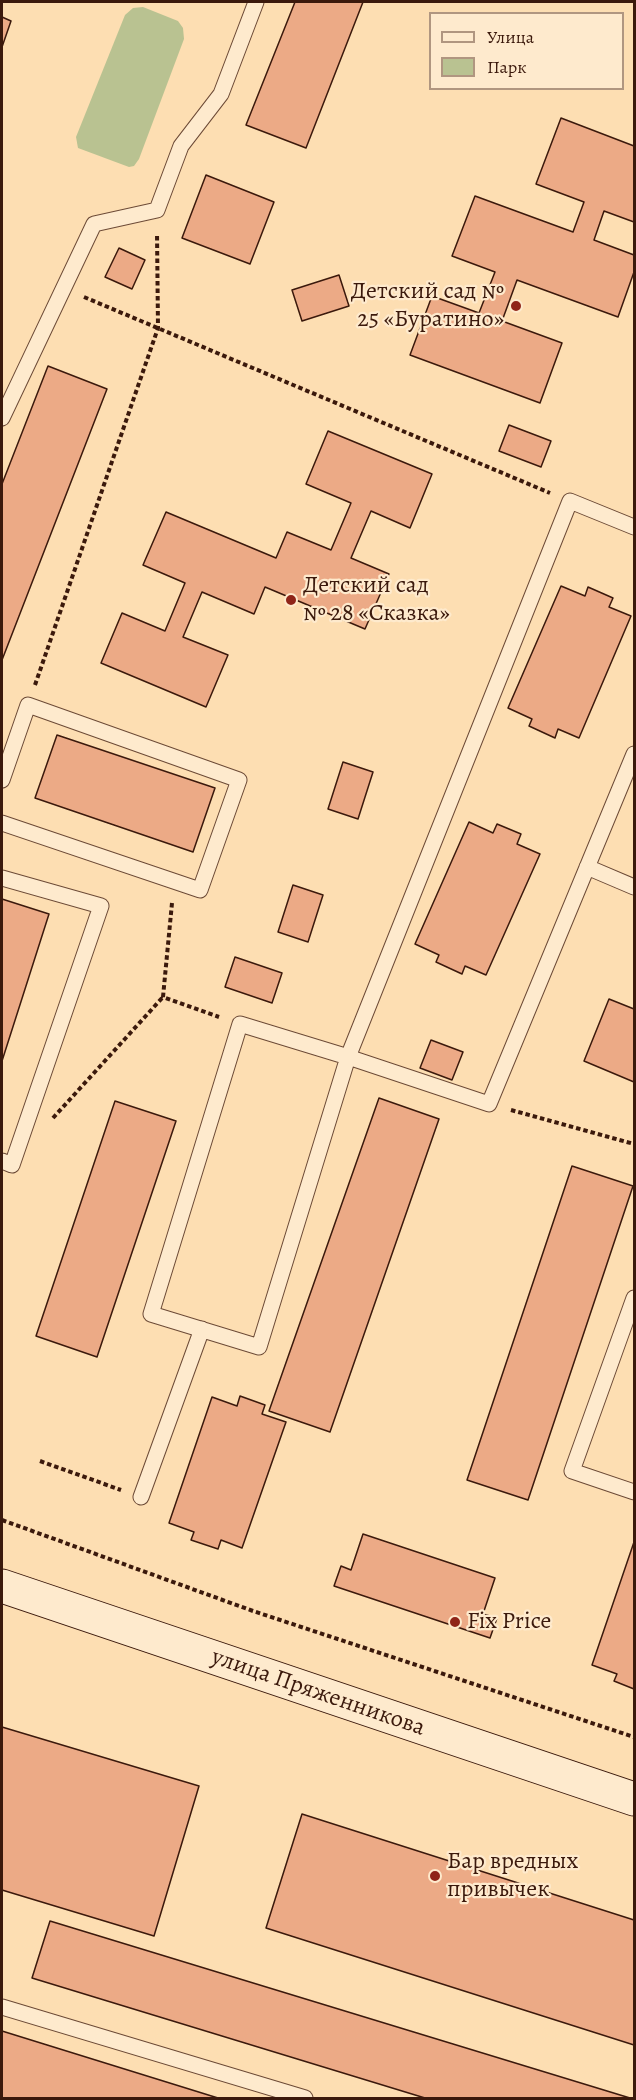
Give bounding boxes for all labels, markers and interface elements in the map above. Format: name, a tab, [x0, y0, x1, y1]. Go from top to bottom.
legend	[429, 12, 624, 90]
text: Улица	[487, 25, 534, 49]
text: Парк	[487, 55, 527, 79]
place label: Детский сад № 25 «Буратино»	[351, 278, 504, 334]
marker: Детский сад № 25 «Буратино»	[509, 299, 523, 313]
place label: Детский сад № 28 «Сказка»	[303, 572, 450, 628]
marker: Детский сад № 28 «Сказка»	[284, 593, 298, 607]
place label: Fix Price	[467, 1608, 551, 1636]
marker: Fix Price	[448, 1615, 462, 1629]
street label: улица Пряженникова	[207, 1643, 429, 1743]
place label: Бар вредных привычек	[447, 1848, 578, 1904]
marker: Бар вредных привычек	[428, 1869, 442, 1883]

